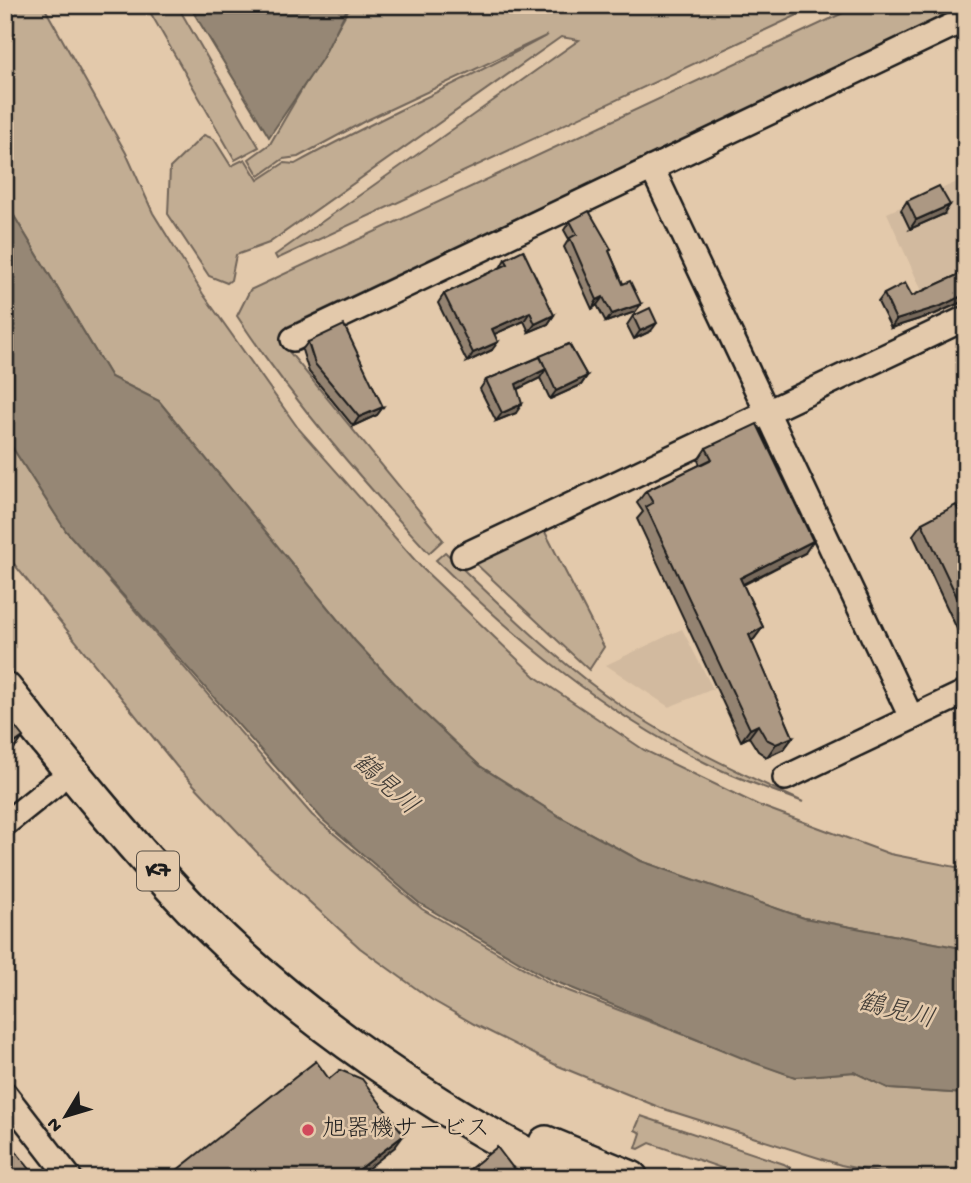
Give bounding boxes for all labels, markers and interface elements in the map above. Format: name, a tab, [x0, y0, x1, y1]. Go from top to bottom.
water label: 鶴見川	[345, 747, 425, 824]
road number: K7	[137, 852, 179, 890]
water label: 鶴見川	[854, 987, 938, 1037]
north arrow	[32, 1082, 102, 1152]
text: N	[42, 1112, 68, 1136]
place label: 旭器機サービス	[322, 1115, 490, 1145]
marker: 旭器機サービス	[300, 1122, 316, 1138]

